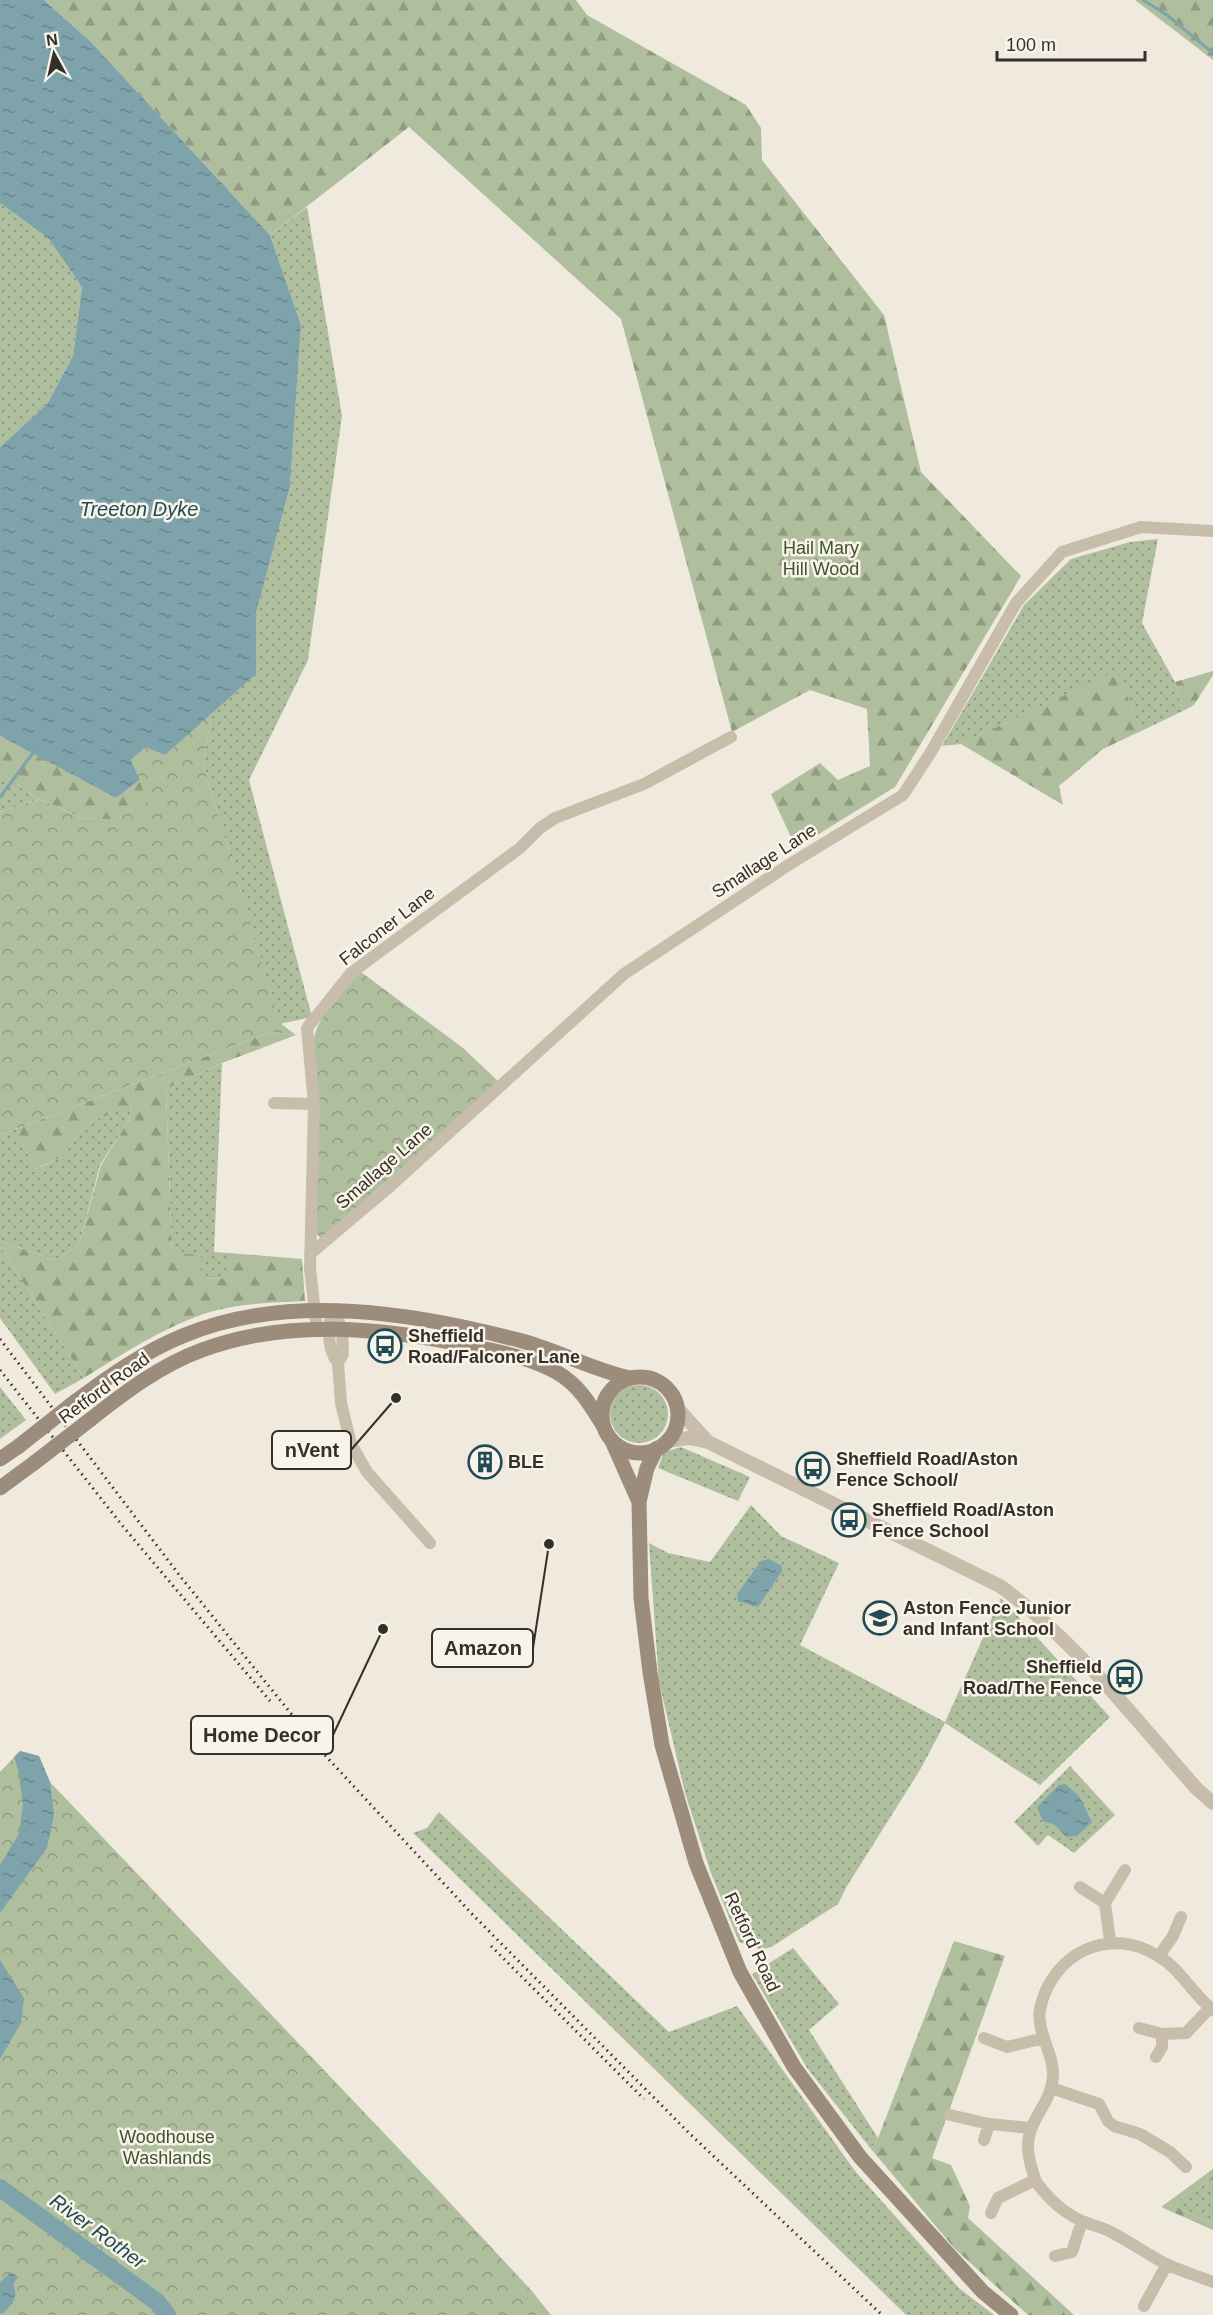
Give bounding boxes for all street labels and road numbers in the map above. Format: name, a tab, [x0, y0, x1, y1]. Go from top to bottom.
street label: Smallage Lane	[708, 820, 820, 902]
street label: Falconer Lane	[336, 883, 438, 969]
street label: Smallage Lane	[332, 1119, 436, 1213]
street label: Retford Road	[55, 1348, 153, 1428]
street label: Retford Road	[720, 1889, 784, 1995]

